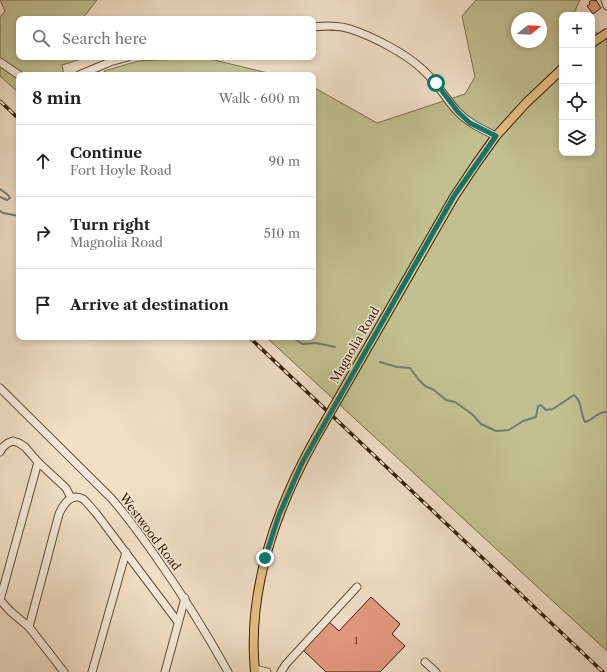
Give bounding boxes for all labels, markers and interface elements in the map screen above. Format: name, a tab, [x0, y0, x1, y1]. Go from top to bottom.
north arrow	[511, 12, 547, 48]
map controls	[559, 12, 595, 156]
button: +	[559, 12, 595, 48]
search box	[16, 16, 316, 60]
icon: search	[30, 27, 52, 49]
text: Search here	[62, 29, 147, 48]
button: −	[559, 48, 595, 84]
route start	[427, 74, 445, 92]
button: locate	[559, 84, 595, 120]
text: 8 min	[32, 88, 81, 108]
text: Walk · 600 m	[219, 90, 300, 106]
button: layers	[559, 120, 595, 156]
text: Continue	[70, 143, 142, 162]
icon: ahead	[32, 150, 54, 172]
text: 90 m	[269, 153, 300, 169]
text: Fort Hoyle Road	[70, 162, 172, 178]
text: Turn right	[70, 215, 150, 234]
icon: right	[32, 222, 54, 244]
text: 510 m	[264, 225, 300, 241]
text: Magnolia Road	[70, 234, 163, 250]
icon: arrive	[32, 294, 54, 316]
text: Arrive at destination	[70, 295, 229, 314]
street label: Magnolia Road	[327, 303, 383, 386]
street label: Westwood Road	[116, 489, 185, 574]
route end	[256, 549, 274, 567]
house number: 1	[354, 634, 359, 647]

